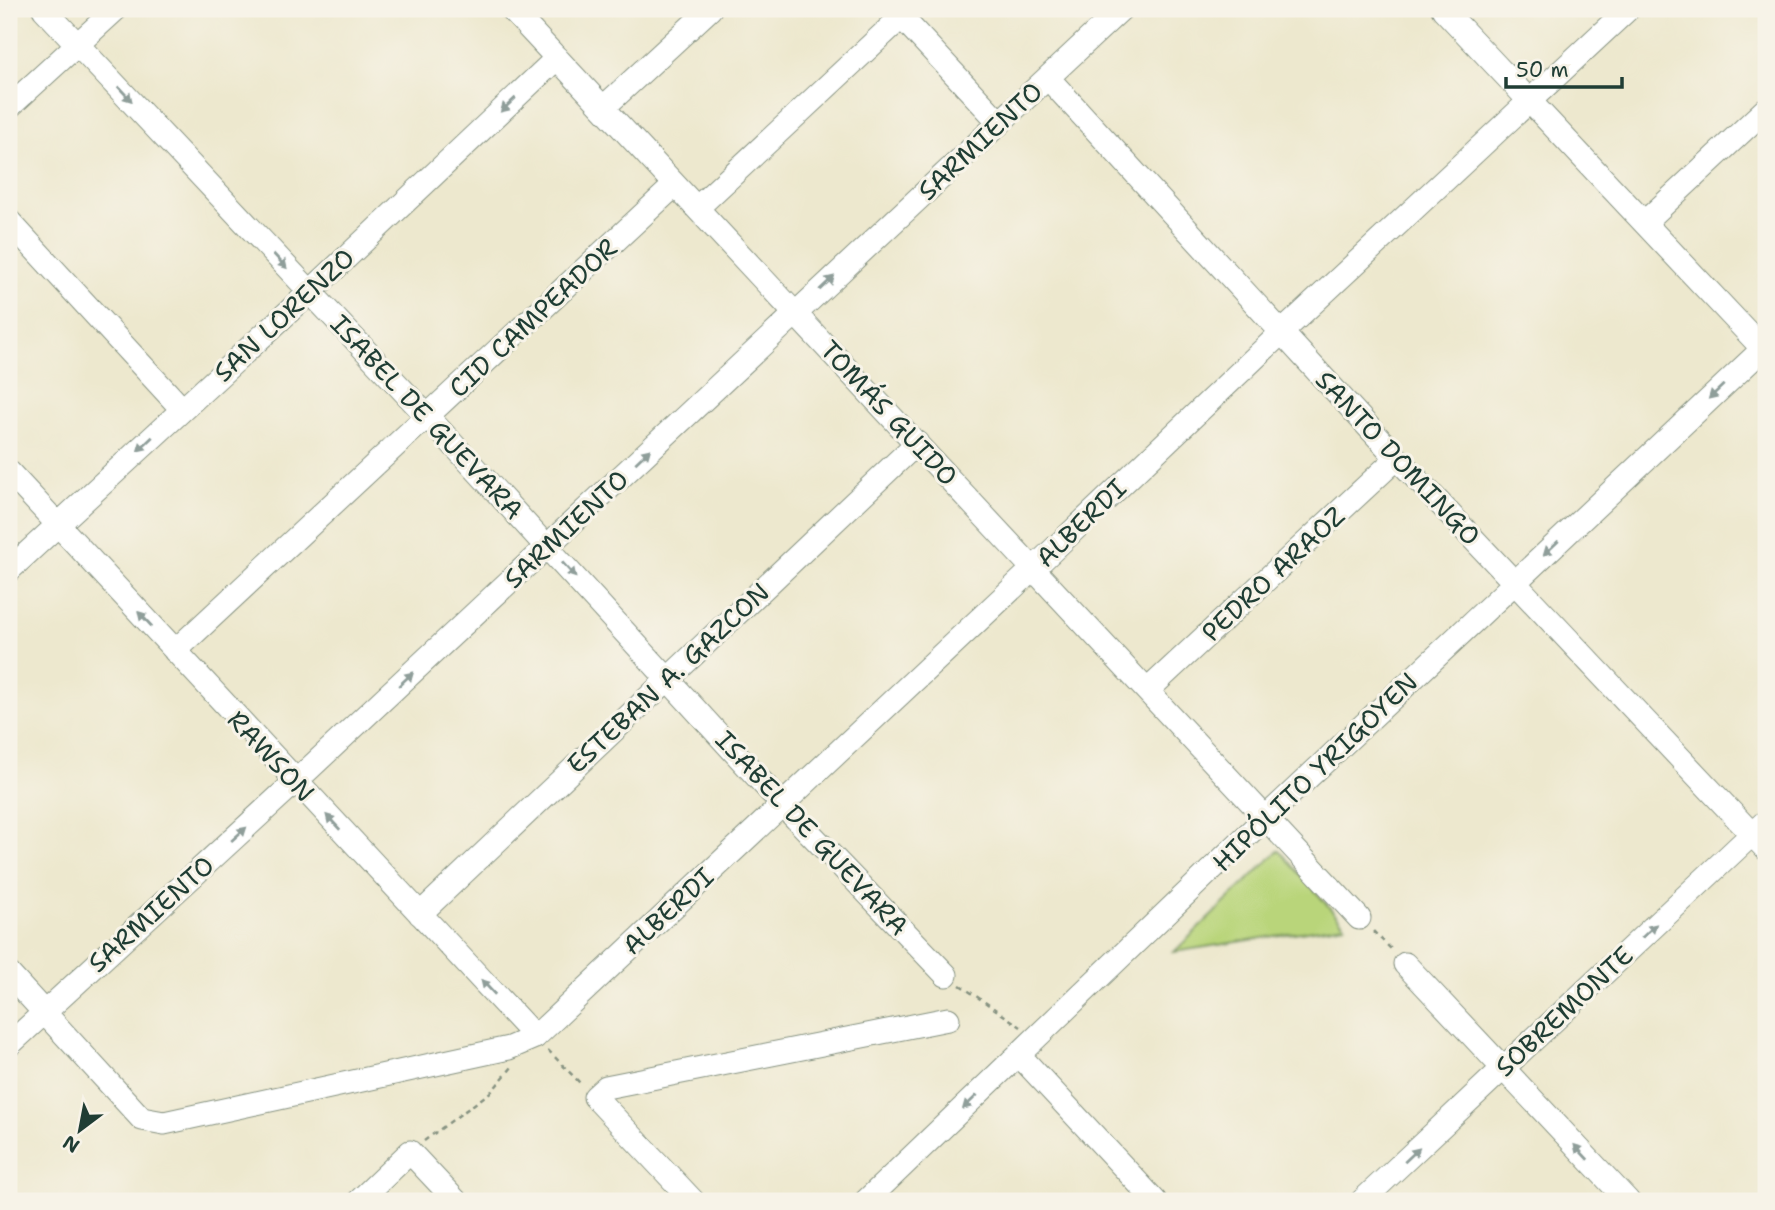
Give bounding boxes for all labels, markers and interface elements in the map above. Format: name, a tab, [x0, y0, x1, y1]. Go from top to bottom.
scale bar	[1506, 46, 1621, 90]
text: 50 m	[1516, 56, 1569, 84]
street label: SARMIENTO	[910, 74, 1050, 208]
one-way arrow	[117, 85, 133, 102]
one-way arrow	[500, 96, 517, 112]
street label: CID CAMPEADOR	[441, 230, 624, 405]
street label: SAN LORENZO	[206, 240, 362, 389]
one-way arrow	[272, 252, 288, 269]
one-way arrow	[818, 276, 835, 292]
street label: ISABEL DE GUEVARA	[323, 307, 532, 527]
street label: TOMÁS GUIDO	[813, 332, 966, 493]
street label: SANTO DOMINGO	[1308, 363, 1489, 553]
one-way arrow	[1708, 384, 1725, 401]
one-way arrow	[136, 436, 154, 452]
one-way arrow	[634, 448, 652, 464]
street label: SARMIENTO	[496, 462, 636, 596]
street label: ALBERDI	[1028, 471, 1134, 575]
street label: PEDRO ARAOZ	[1194, 498, 1352, 649]
one-way arrow	[1542, 540, 1560, 556]
one-way arrow	[561, 561, 577, 579]
street label: ESTEBAN A. GAZCON	[559, 574, 777, 781]
one-way arrow	[137, 611, 153, 628]
street label: HIPÓLITO YRIGOYEN	[1204, 664, 1425, 879]
one-way arrow	[397, 671, 415, 687]
street label: RAWSON	[220, 702, 323, 809]
street label: ISABEL DE GUEVARA	[708, 723, 917, 943]
one-way arrow	[324, 813, 341, 830]
one-way arrow	[230, 826, 247, 842]
street label: SARMIENTO	[80, 848, 221, 980]
street label: ALBERDI	[614, 859, 721, 962]
one-way arrow	[1640, 924, 1657, 940]
street label: SOBREMONTE	[1487, 938, 1640, 1084]
one-way arrow	[481, 979, 497, 996]
north arrow	[46, 1094, 116, 1164]
one-way arrow	[961, 1094, 979, 1110]
text: N	[58, 1129, 84, 1159]
one-way arrow	[1573, 1143, 1590, 1160]
one-way arrow	[1403, 1147, 1420, 1163]

